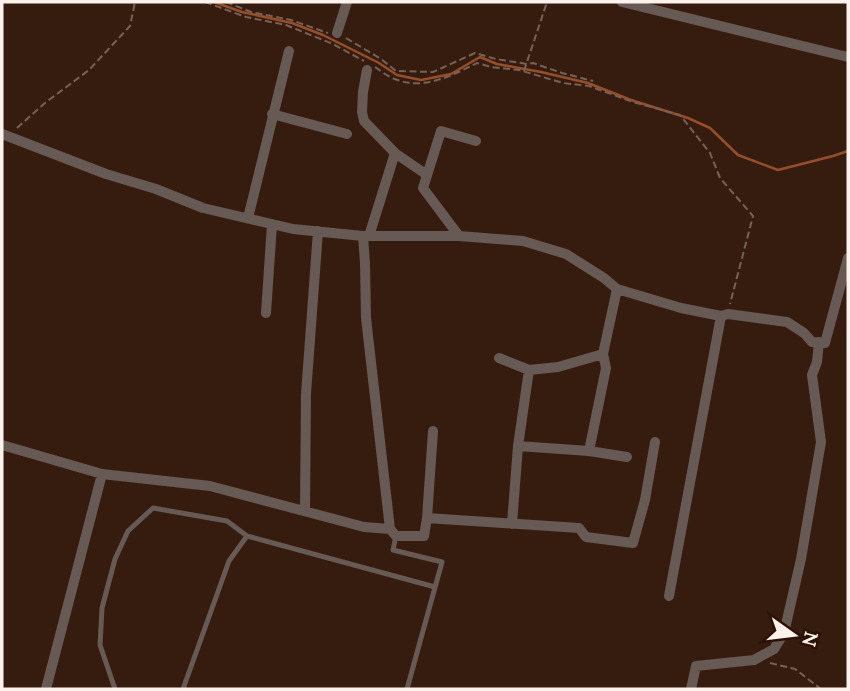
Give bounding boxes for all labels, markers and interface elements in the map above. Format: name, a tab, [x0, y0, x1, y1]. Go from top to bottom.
north arrow	[759, 600, 829, 670]
text: N	[797, 629, 824, 649]

